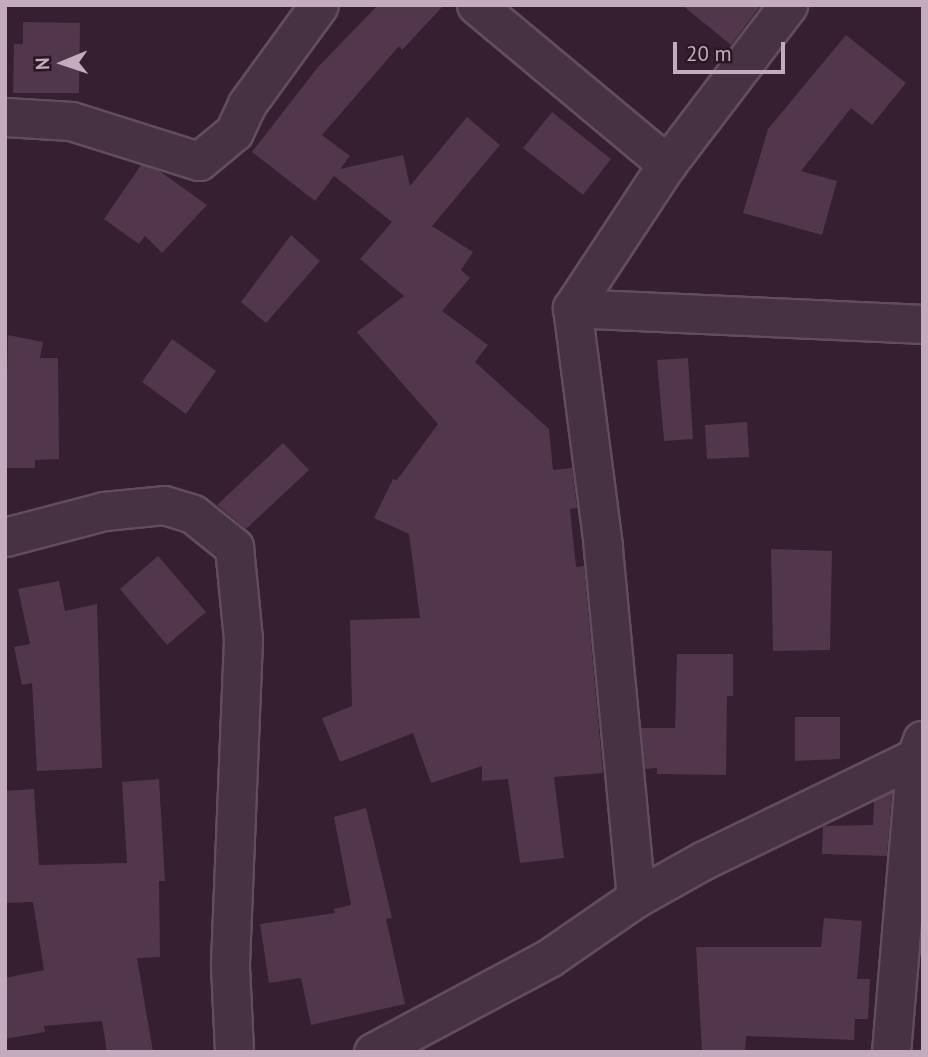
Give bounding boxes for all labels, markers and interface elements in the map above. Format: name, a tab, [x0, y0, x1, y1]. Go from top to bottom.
north arrow	[28, 28, 98, 98]
scale bar	[676, 28, 788, 72]
text: 20 m	[686, 40, 732, 67]
text: N	[30, 57, 54, 70]

